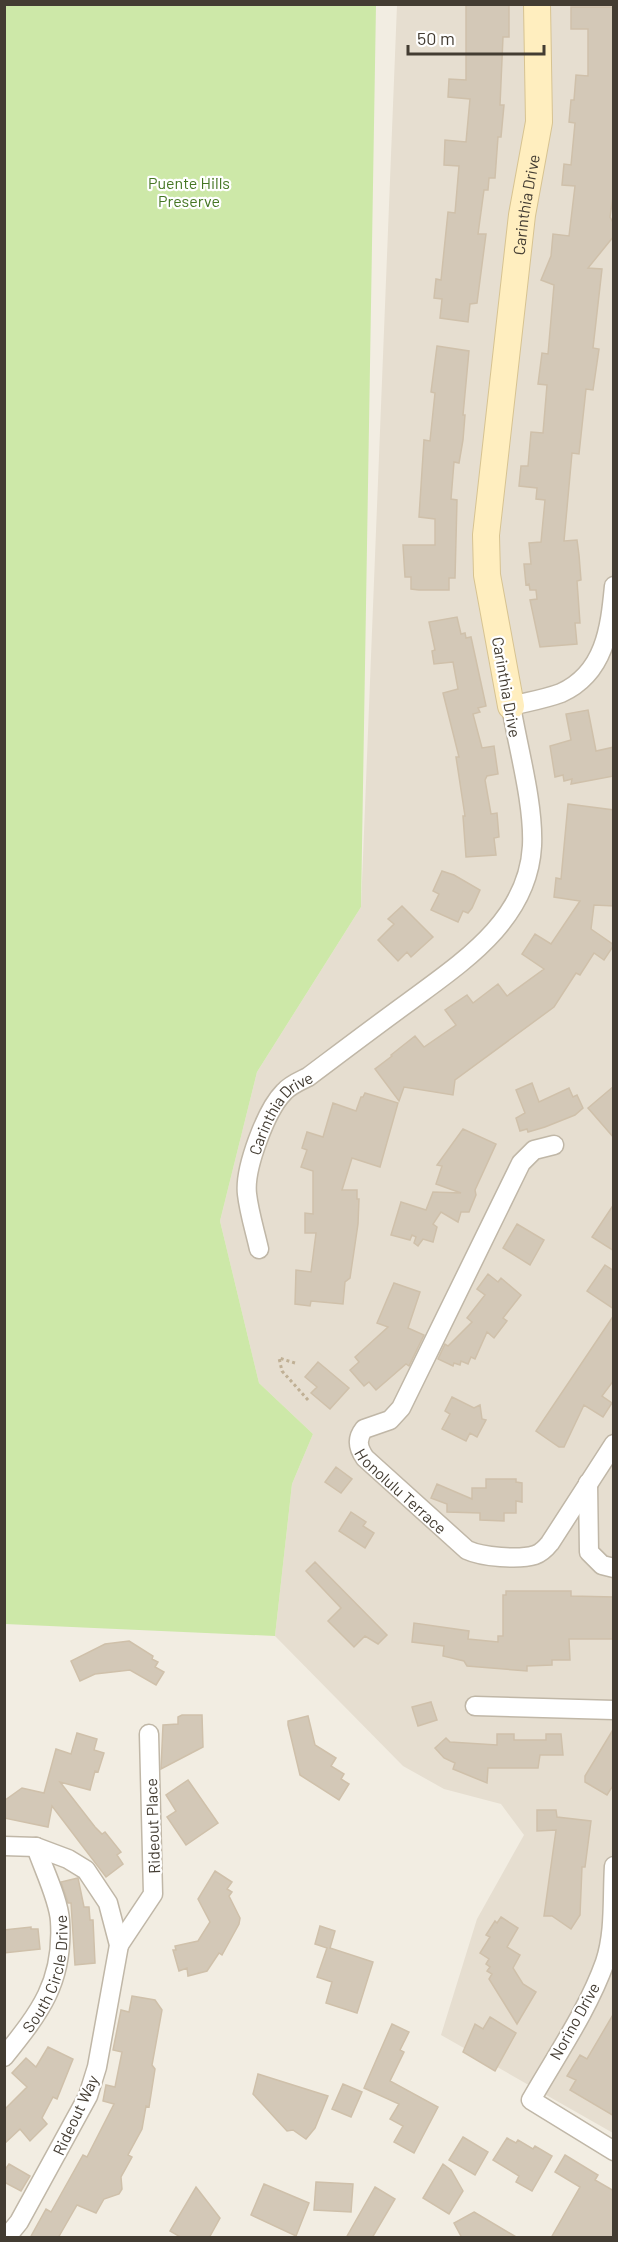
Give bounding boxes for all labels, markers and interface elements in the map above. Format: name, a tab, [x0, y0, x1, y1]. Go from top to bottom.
scale bar	[408, 18, 544, 56]
text: 50 m	[417, 27, 455, 49]
street label: Carinthia Drive	[508, 153, 542, 256]
park label: Puente Hills Preserve	[148, 173, 230, 210]
street label: Carinthia Drive	[489, 635, 525, 739]
street label: Carinthia Drive	[244, 1067, 316, 1157]
street label: Honolulu Terrace	[352, 1445, 451, 1537]
street label: Rideout Place	[141, 1778, 163, 1874]
street label: South Circle Drive	[17, 1914, 70, 2035]
street label: Norino Drive	[545, 1979, 603, 2063]
street label: Rideout Way	[48, 2071, 102, 2158]

